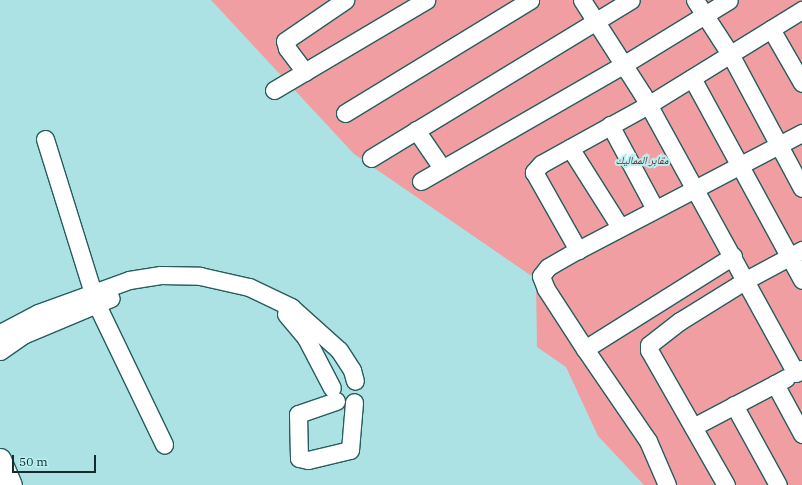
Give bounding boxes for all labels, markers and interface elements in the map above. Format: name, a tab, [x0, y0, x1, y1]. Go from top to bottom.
park label: مقابر المماليك	[615, 153, 669, 167]
scale bar	[14, 447, 98, 473]
text: 50 m	[19, 454, 48, 469]

